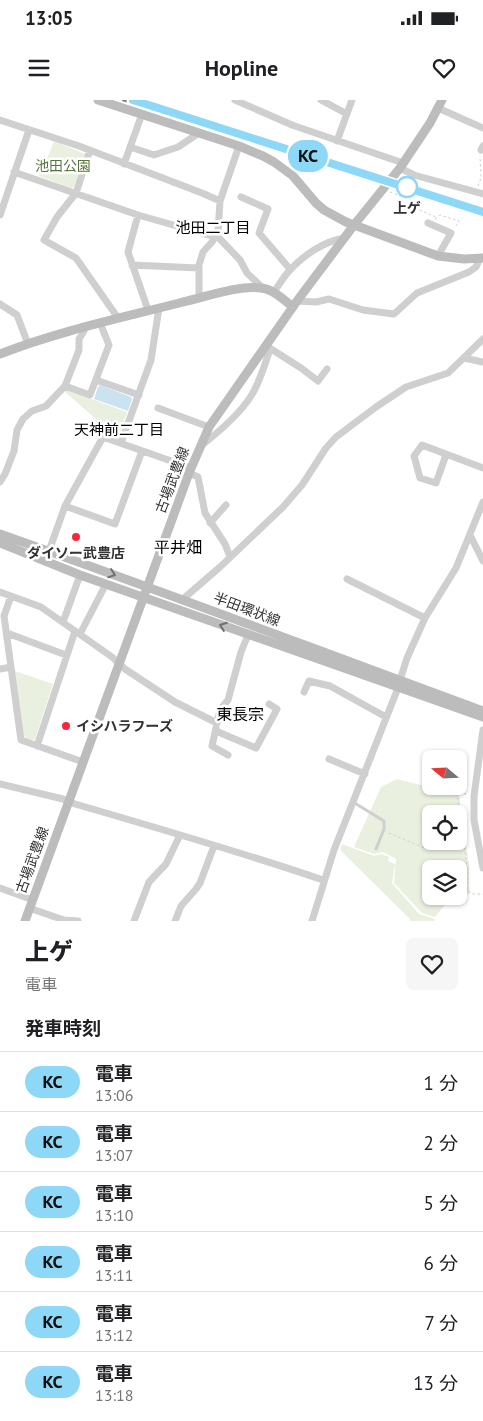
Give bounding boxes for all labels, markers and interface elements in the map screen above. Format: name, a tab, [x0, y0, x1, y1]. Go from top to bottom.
text: 13:05	[25, 6, 73, 30]
icon: menu	[25, 54, 53, 82]
text: Hopline	[205, 54, 278, 82]
icon: heart	[430, 54, 458, 82]
line badge: KC	[286, 140, 330, 172]
text: KC	[298, 144, 318, 167]
park label: 池田公園	[35, 157, 91, 175]
marker: 上ゲ	[396, 176, 418, 198]
place label: 上ゲ	[393, 199, 421, 217]
district label: 池田二丁目	[175, 218, 251, 237]
district label: 天神前二丁目	[74, 420, 164, 439]
street label: 古場武豊線	[151, 444, 193, 516]
marker: ダイソー武豊店	[70, 531, 82, 543]
district label: 平井畑	[154, 537, 202, 557]
place label: ダイソー武豊店	[27, 544, 125, 562]
one-way arrow	[107, 568, 116, 578]
street label: 半田環状線	[211, 588, 283, 630]
one-way arrow	[219, 622, 227, 632]
district label: 東長宗	[216, 704, 264, 724]
place label: イシハラフーズ	[76, 717, 173, 735]
marker: イシハラフーズ	[60, 720, 72, 732]
north arrow	[422, 750, 468, 795]
map controls	[422, 750, 467, 905]
button: locate	[422, 805, 467, 850]
street label: 古場武豊線	[12, 824, 52, 896]
button: layers	[422, 860, 467, 905]
text: 上ゲ	[25, 936, 73, 967]
button: heart	[406, 938, 458, 990]
text: 電車	[25, 974, 57, 994]
text: 発車時刻	[25, 1016, 101, 1040]
text: 電車	[95, 1061, 133, 1085]
text: KC	[42, 1070, 63, 1093]
text: 1 分	[424, 1071, 458, 1095]
text: 13:06	[95, 1085, 133, 1105]
text: 電車	[95, 1121, 133, 1145]
text: KC	[42, 1130, 63, 1153]
text: 2 分	[424, 1131, 458, 1155]
text: 13:07	[95, 1145, 133, 1165]
text: 電車	[95, 1181, 133, 1205]
text: KC	[42, 1190, 63, 1213]
text: 5 分	[424, 1191, 458, 1215]
text: 13:10	[95, 1205, 133, 1225]
text: 電車	[95, 1241, 133, 1265]
text: KC	[42, 1250, 63, 1273]
text: 6 分	[424, 1251, 458, 1275]
text: 13:11	[95, 1265, 133, 1285]
text: 電車	[95, 1301, 133, 1325]
text: KC	[42, 1310, 63, 1333]
text: 7 分	[425, 1311, 458, 1335]
text: 13:12	[95, 1325, 133, 1345]
text: 電車	[95, 1361, 133, 1385]
text: KC	[42, 1370, 63, 1393]
text: 13 分	[413, 1371, 458, 1395]
text: 13:18	[95, 1385, 133, 1405]

